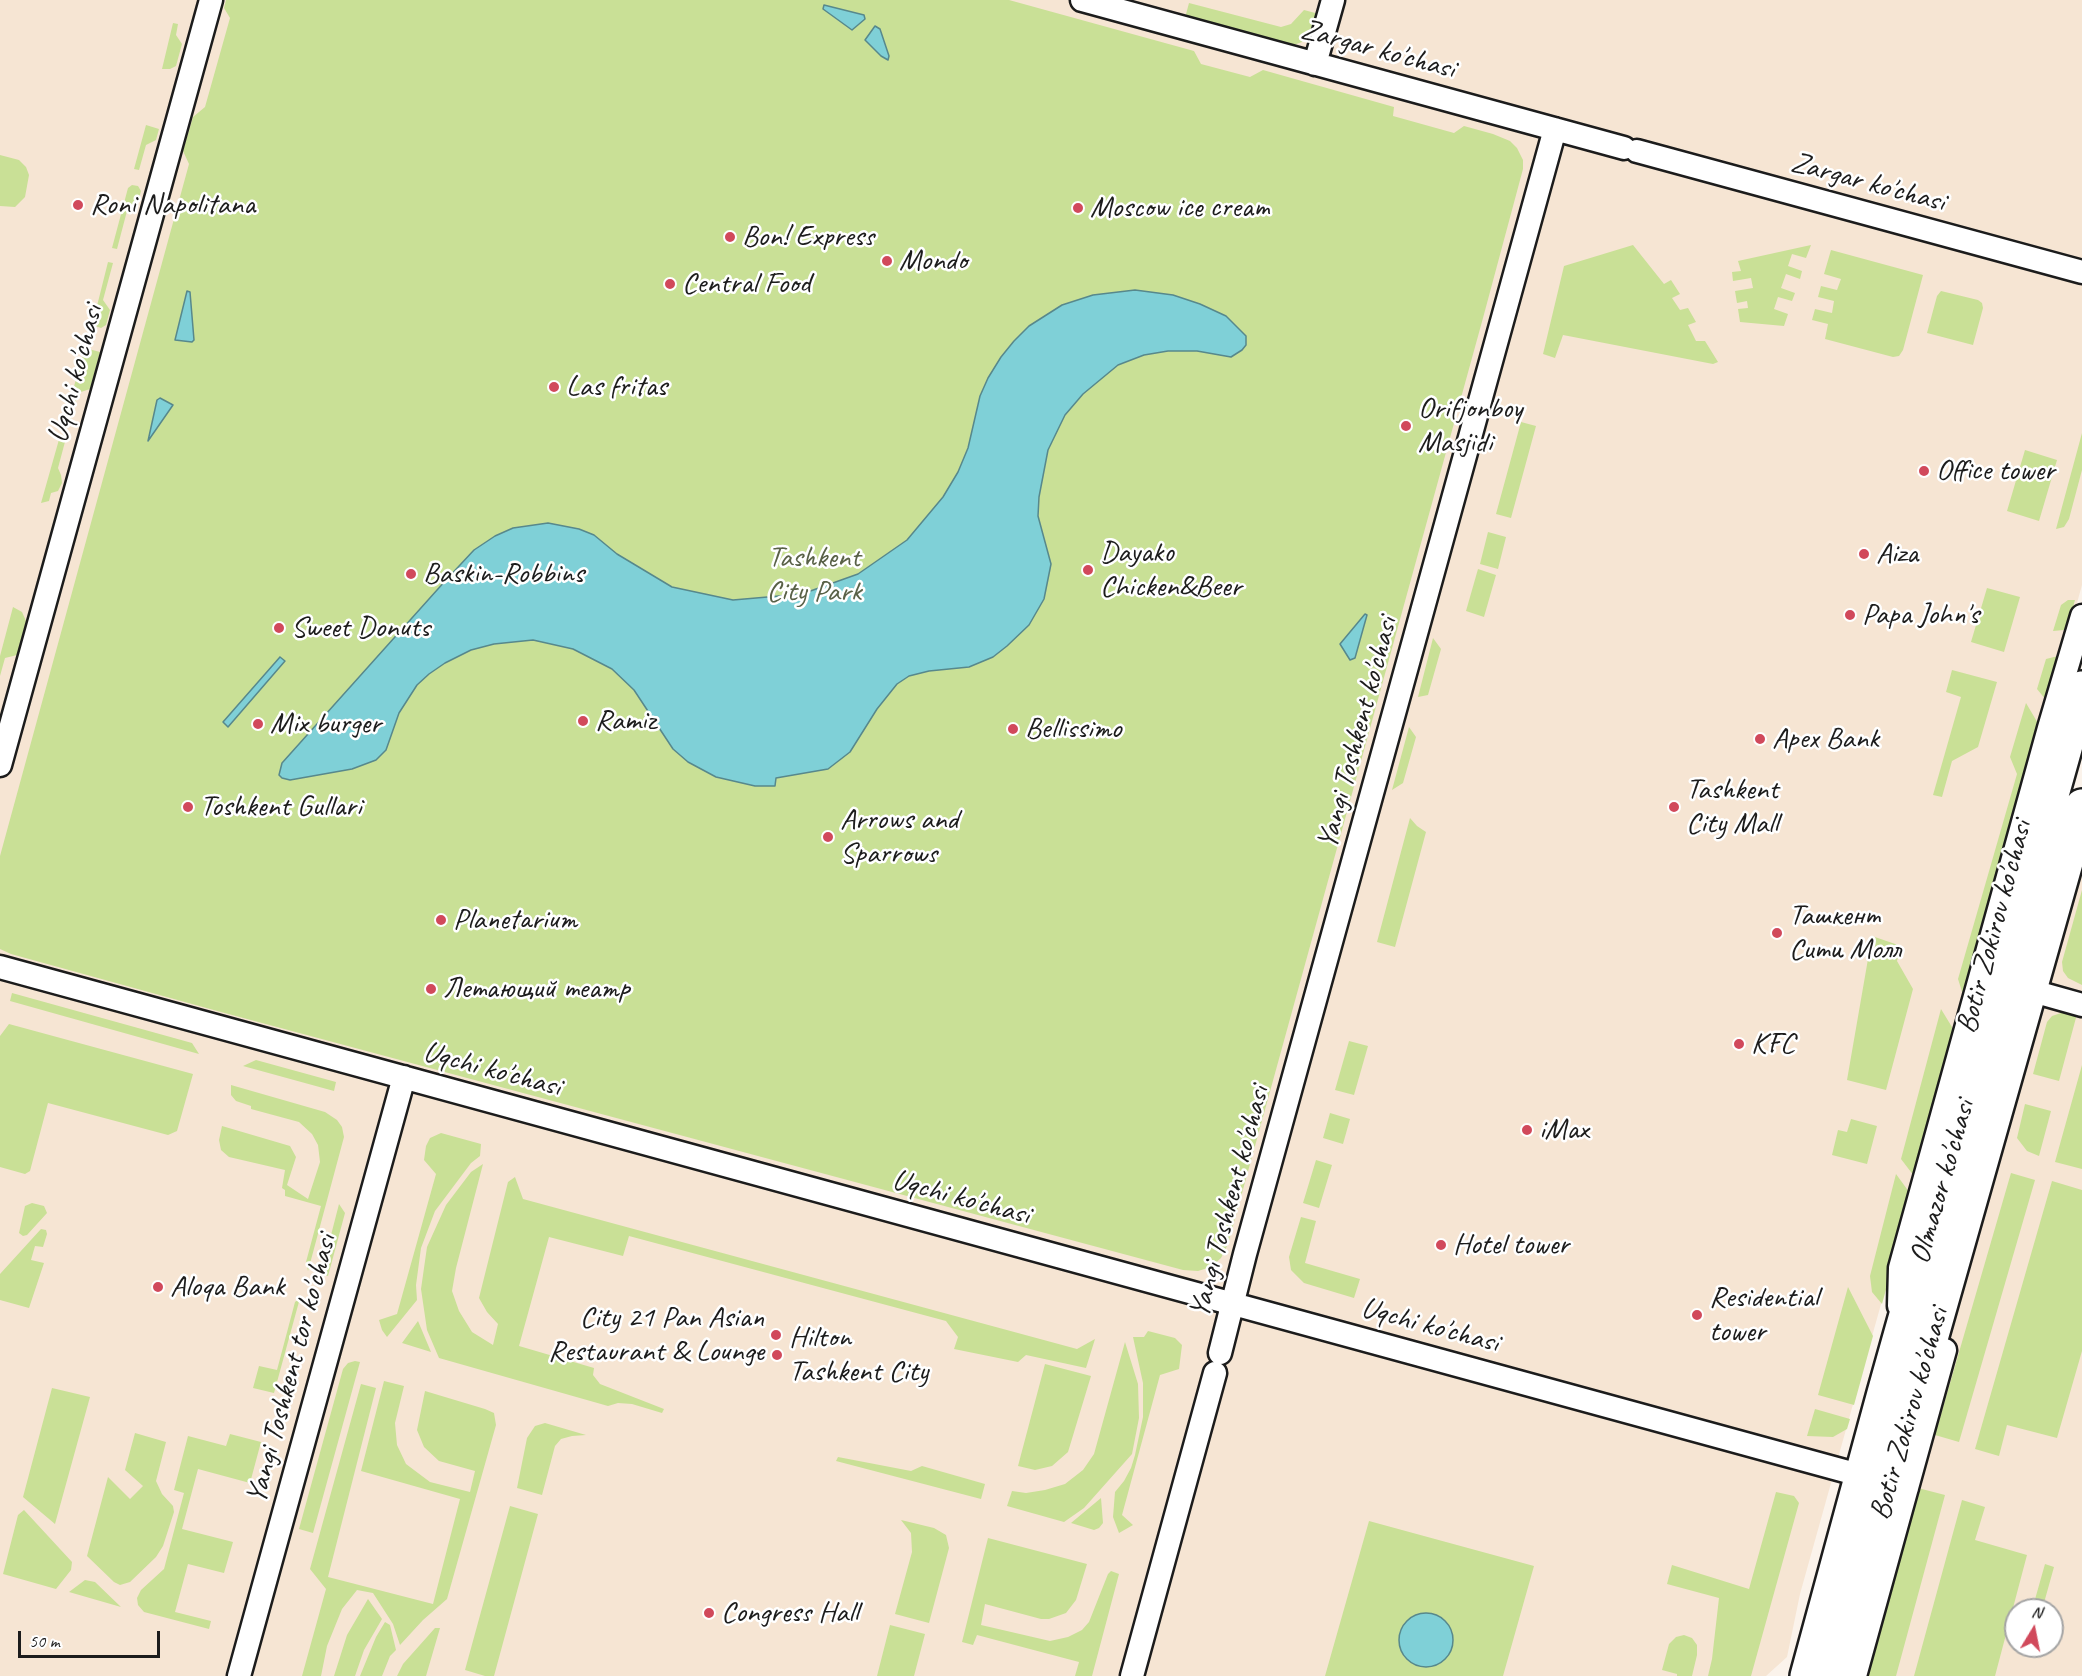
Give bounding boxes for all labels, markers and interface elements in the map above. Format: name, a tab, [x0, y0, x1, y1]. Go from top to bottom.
street label: Zargar ko'chasi	[1297, 12, 1459, 88]
street label: Zargar ko'chasi	[1787, 145, 1949, 221]
place label: Roni Napolitana	[90, 187, 255, 223]
place label: Moscow ice cream	[1090, 190, 1270, 226]
marker: Roni Napolitana	[71, 198, 85, 212]
marker: Moscow ice cream	[1071, 201, 1085, 215]
place label: Bon! Express	[742, 219, 874, 255]
marker: Bon! Express	[723, 230, 737, 244]
place label: Mondo	[899, 243, 967, 279]
marker: Mondo	[880, 254, 894, 268]
place label: Central Food	[682, 266, 810, 302]
marker: Central Food	[663, 277, 677, 291]
street label: Uqchi ko'chasi	[40, 301, 112, 447]
place label: Las fritas	[566, 369, 667, 405]
marker: Las fritas	[547, 380, 561, 394]
place label: Orifjonboy Masjidi	[1418, 391, 1522, 462]
marker: Orifjonboy Masjidi	[1399, 419, 1413, 433]
place label: Office tower	[1936, 453, 2055, 489]
marker: Office tower	[1917, 464, 1931, 478]
place label: Dayako Chicken&Beer	[1100, 535, 1241, 606]
place label: Aiza	[1876, 536, 1918, 572]
park label: Tashkent City Park	[767, 540, 861, 610]
marker: Aiza	[1857, 547, 1871, 561]
place label: Baskin-Robbins	[423, 556, 584, 592]
marker: Dayako Chicken&Beer	[1081, 563, 1095, 577]
marker: Baskin-Robbins	[404, 567, 418, 581]
place label: Papa John's	[1862, 597, 1979, 633]
marker: Papa John's	[1843, 608, 1857, 622]
place label: Sweet Donuts	[291, 610, 430, 646]
street label: Yangi Toshkent ko'chasi	[1310, 613, 1406, 853]
marker: Sweet Donuts	[272, 621, 286, 635]
place label: Ramiz	[595, 703, 656, 739]
place label: Mix burger	[270, 706, 381, 742]
place label: Bellissimo	[1025, 711, 1121, 747]
marker: Ramiz	[576, 714, 590, 728]
marker: Mix burger	[251, 717, 265, 731]
place label: Apex Bank	[1772, 721, 1879, 757]
marker: Bellissimo	[1006, 722, 1020, 736]
marker: Apex Bank	[1753, 732, 1767, 746]
place label: Tashkent City Mall	[1686, 772, 1778, 842]
place label: Toshkent Gullari	[200, 789, 361, 825]
marker: Toshkent Gullari	[181, 800, 195, 814]
marker: Tashkent City Mall	[1667, 800, 1681, 814]
place label: Arrows and Sparrows	[840, 802, 958, 872]
street label: Botir Zokirov ko'chasi	[1949, 817, 2041, 1037]
marker: Arrows and Sparrows	[821, 830, 835, 844]
place label: Ташкент Сити Молл	[1789, 898, 1901, 968]
place label: Planetarium	[453, 902, 577, 938]
marker: Planetarium	[434, 913, 448, 927]
marker: Ташкент Сити Молл	[1770, 926, 1784, 940]
place label: Летающий театр	[443, 971, 630, 1007]
marker: Летающий театр	[424, 982, 438, 996]
place label: KFC	[1751, 1026, 1795, 1062]
street label: Uqchi ko'chasi	[419, 1034, 565, 1106]
marker: KFC	[1732, 1037, 1746, 1051]
street label: Yangi Toshkent ko'chasi	[1182, 1082, 1278, 1322]
street label: Olmazor ko'chasi	[1902, 1096, 1984, 1268]
place label: iMax	[1539, 1112, 1589, 1148]
marker: iMax	[1520, 1123, 1534, 1137]
street label: Uqchi ko'chasi	[888, 1162, 1034, 1234]
place label: Hotel tower	[1453, 1227, 1569, 1263]
street label: Yangi Toshkent tor ko'chasi	[239, 1230, 345, 1508]
marker: Hotel tower	[1434, 1238, 1448, 1252]
place label: Aloqa Bank	[170, 1269, 284, 1305]
marker: Aloqa Bank	[151, 1280, 165, 1294]
place label: Residential tower	[1709, 1280, 1818, 1350]
street label: Uqchi ko'chasi	[1357, 1290, 1503, 1362]
place label: City 21 Pan Asian Restaurant & Lounge	[548, 1300, 764, 1370]
street label: Botir Zokirov ko'chasi	[1863, 1304, 1957, 1524]
marker: Residential tower	[1690, 1308, 1704, 1322]
place label: Hilton Tashkent City	[789, 1320, 928, 1390]
marker: City 21 Pan Asian Restaurant & Lounge	[769, 1328, 783, 1342]
marker: Hilton Tashkent City	[770, 1348, 784, 1362]
place label: Congress Hall	[721, 1595, 858, 1631]
north arrow	[2004, 1598, 2064, 1658]
text: N	[2030, 1602, 2043, 1623]
marker: Congress Hall	[702, 1606, 716, 1620]
scale bar	[21, 1619, 164, 1657]
text: 50 m	[29, 1630, 60, 1652]

